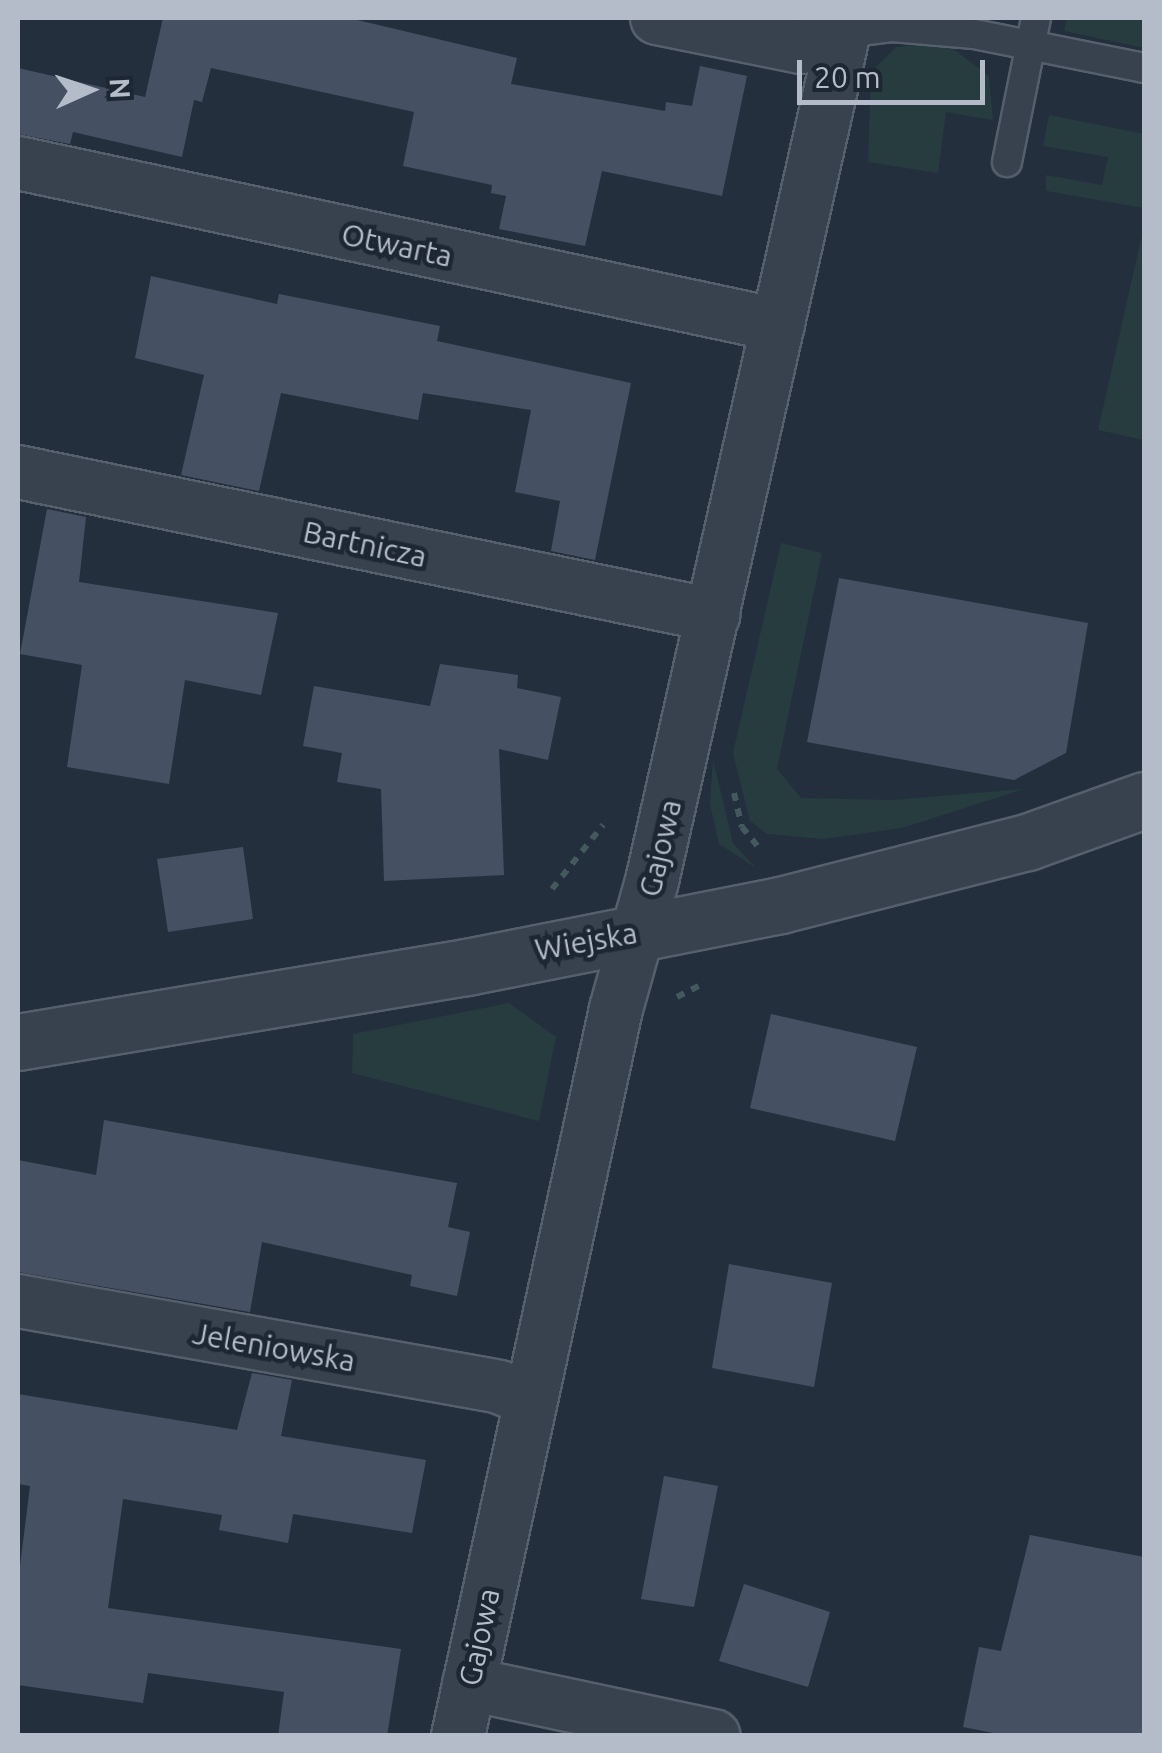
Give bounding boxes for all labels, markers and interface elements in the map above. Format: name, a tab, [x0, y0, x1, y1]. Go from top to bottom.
north arrow	[40, 40, 140, 140]
scale bar	[802, 40, 990, 102]
text: 20 m	[814, 60, 881, 94]
text: N	[104, 77, 136, 100]
street label: Otwarta	[338, 216, 456, 274]
street label: Bartnicza	[300, 513, 430, 575]
street label: Gajowa	[631, 796, 689, 900]
street label: Wiejska	[532, 914, 640, 968]
street label: Jeleniowska	[190, 1315, 358, 1379]
street label: Gajowa	[451, 1585, 507, 1689]

